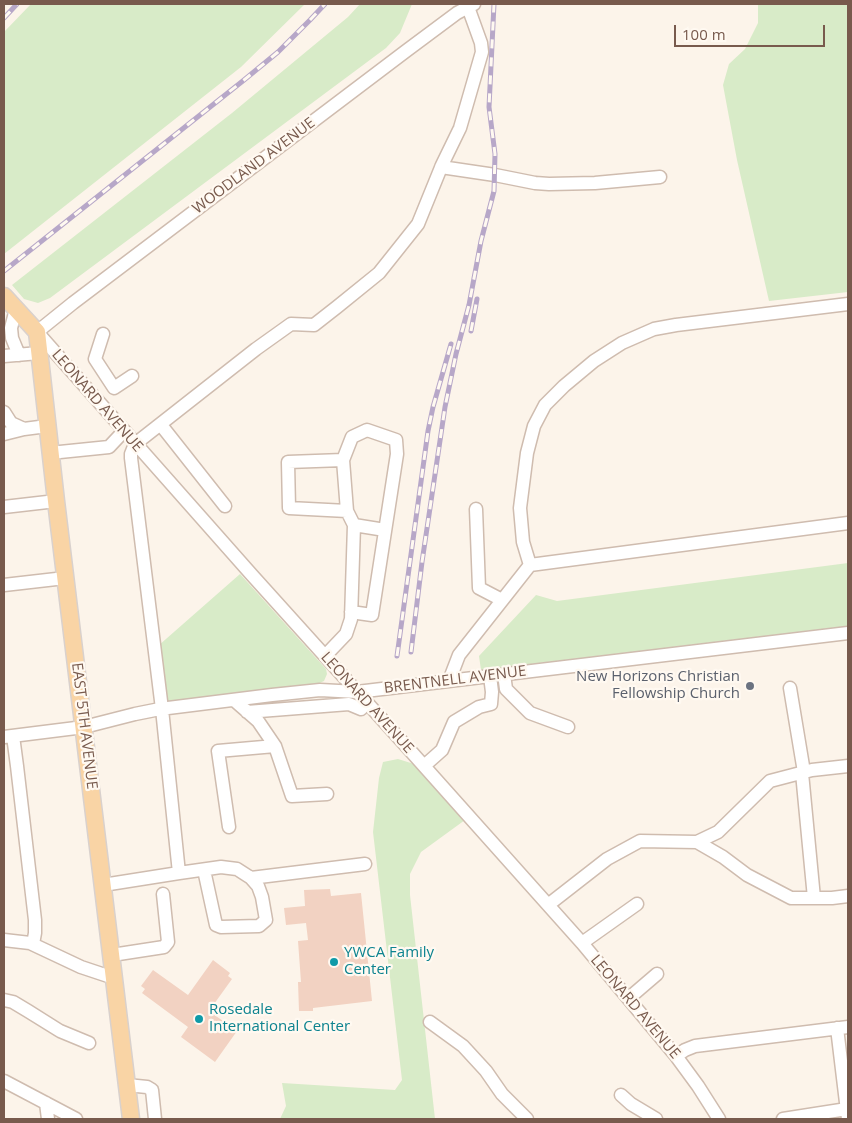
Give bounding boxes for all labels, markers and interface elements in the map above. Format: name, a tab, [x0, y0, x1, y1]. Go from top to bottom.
scale bar	[677, 15, 828, 47]
text: 100 m	[682, 24, 726, 44]
street label: WOODLAND AVENUE	[189, 114, 319, 218]
street label: LEONARD AVENUE	[48, 346, 146, 456]
street label: LEONARD AVENUE	[317, 649, 417, 757]
street label: EAST 5TH AVENUE	[67, 662, 101, 790]
street label: BRENTNELL AVENUE	[383, 662, 527, 698]
place label: New Horizons Christian Fellowship Church	[576, 668, 740, 703]
marker: New Horizons Christian Fellowship Church	[744, 680, 756, 692]
place label: YWCA Family Center	[344, 944, 434, 979]
street label: LEONARD AVENUE	[586, 951, 684, 1063]
marker: YWCA Family Center	[328, 956, 340, 968]
place label: Rosedale International Center	[209, 1001, 350, 1036]
marker: Rosedale International Center	[193, 1013, 205, 1025]

